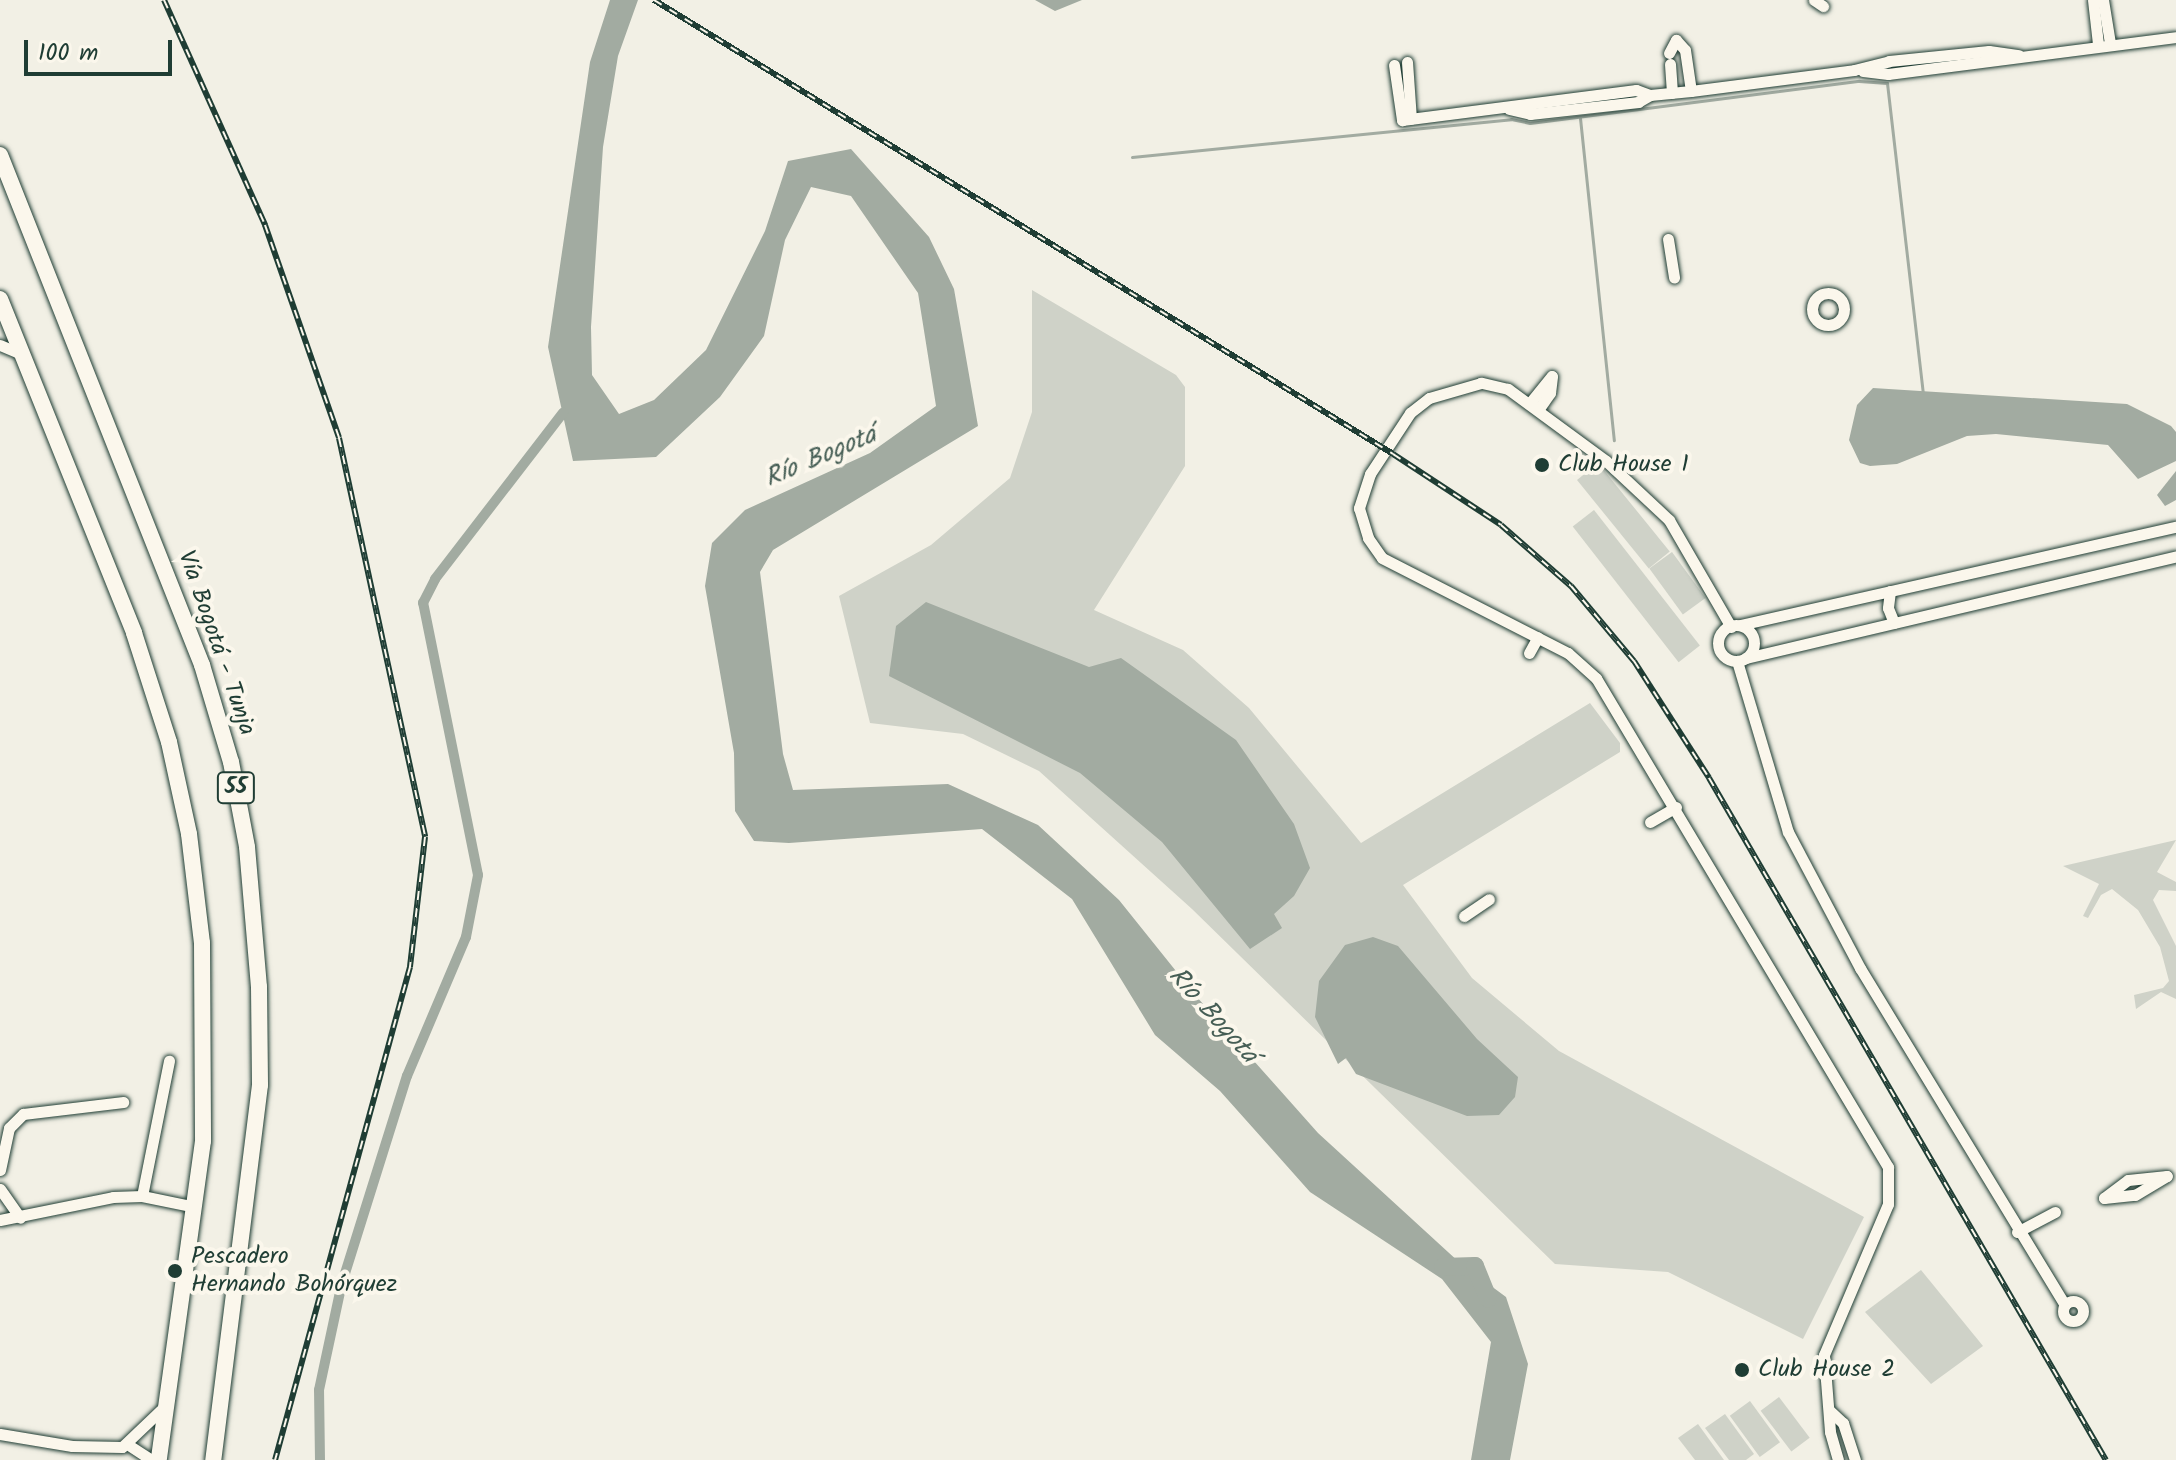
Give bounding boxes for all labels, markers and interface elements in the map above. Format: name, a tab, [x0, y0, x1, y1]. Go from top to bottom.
scale bar	[28, 24, 176, 74]
text: 100 m	[38, 34, 98, 73]
water label: Río Bogotá	[760, 421, 882, 495]
place label: Club House 1	[1558, 451, 1689, 479]
marker: Club House 1	[1533, 456, 1551, 474]
street label: Vía Bogotá - Tunja	[171, 547, 261, 739]
road number: 55	[216, 770, 256, 806]
water label: Río Bogotá	[1161, 962, 1263, 1070]
place label: Pescadero Hernando Bohórquez	[191, 1243, 397, 1299]
marker: Pescadero Hernando Bohórquez	[166, 1262, 184, 1280]
place label: Club House 2	[1758, 1356, 1895, 1384]
marker: Club House 2	[1733, 1361, 1751, 1379]

